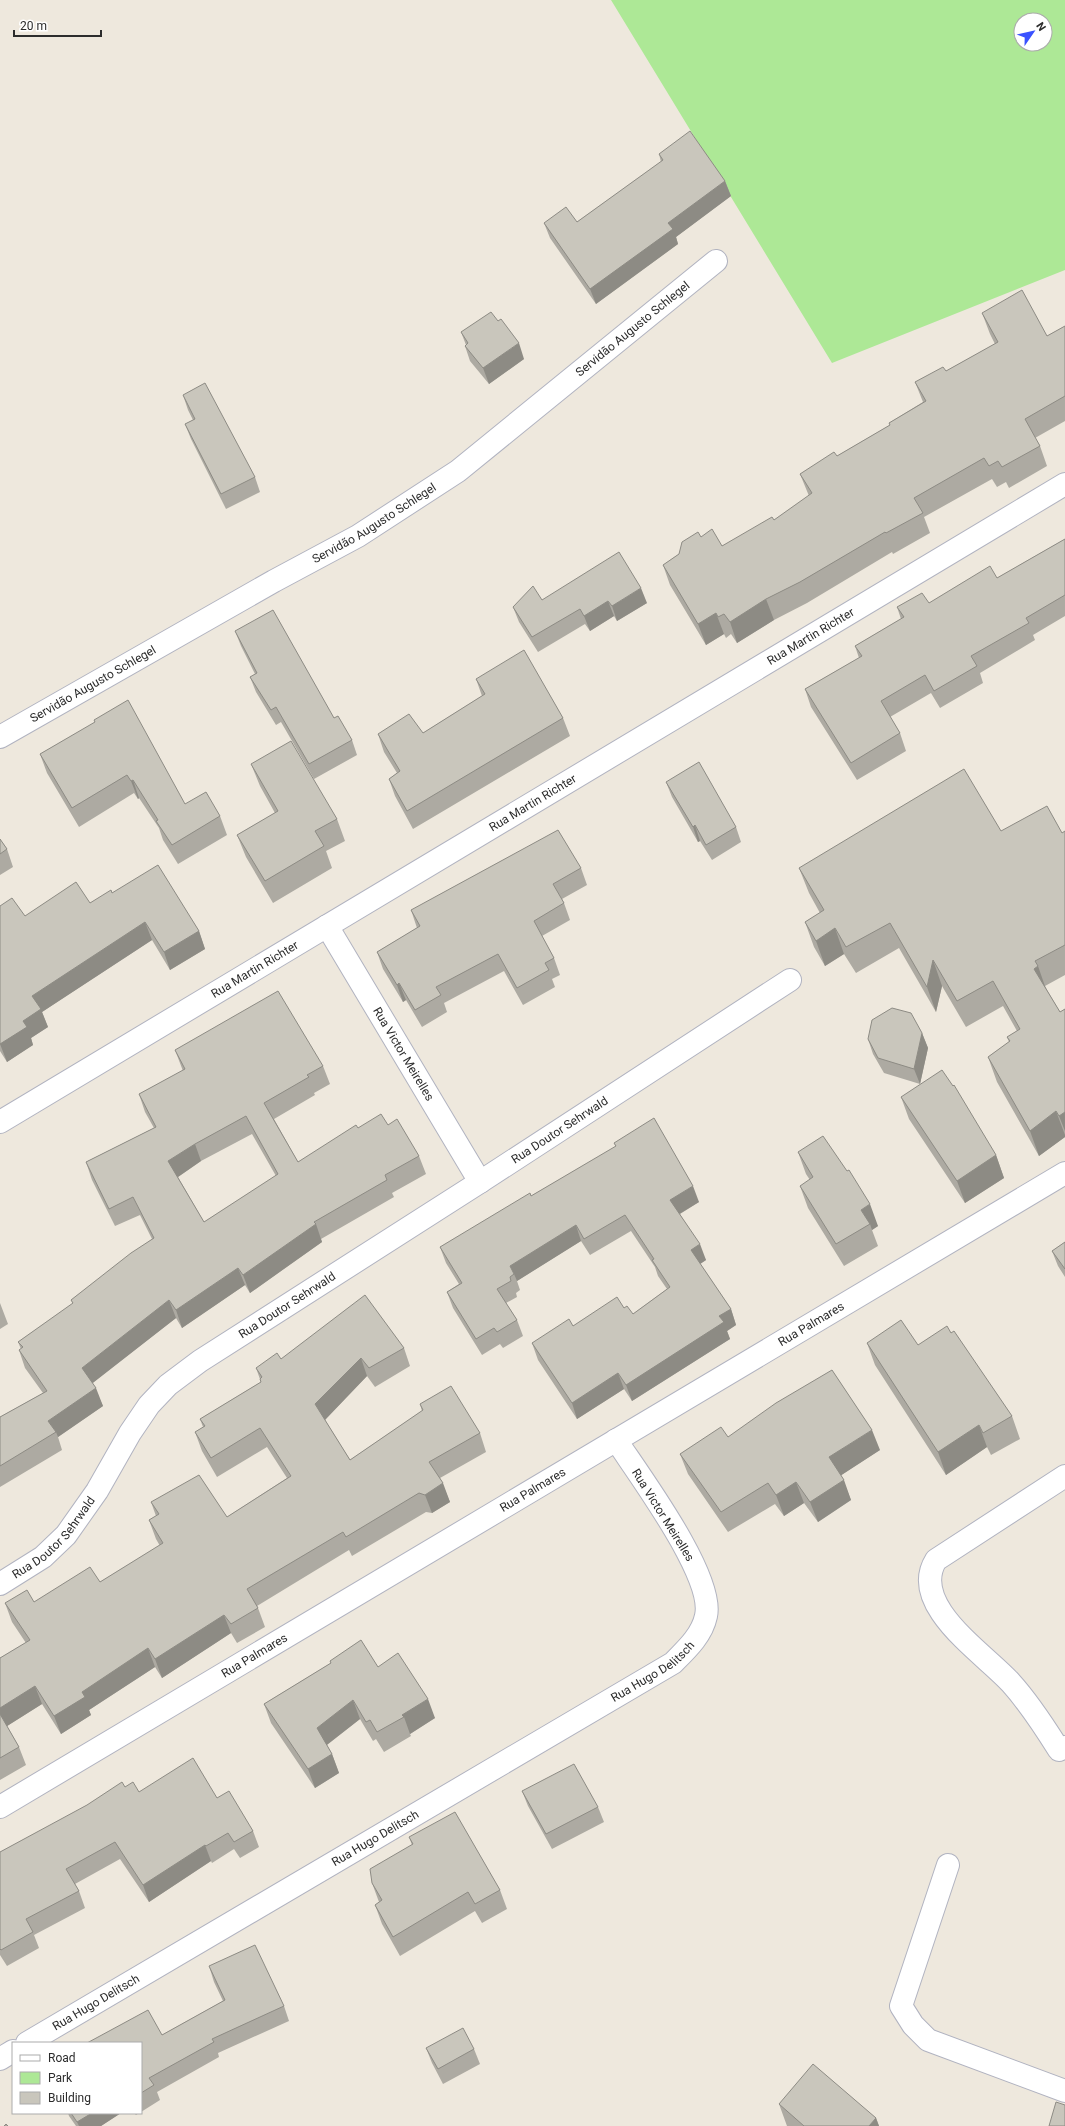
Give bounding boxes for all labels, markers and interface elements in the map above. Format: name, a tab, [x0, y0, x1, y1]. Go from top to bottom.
scale bar	[14, 12, 101, 38]
north arrow	[1013, 12, 1053, 52]
text: 20 m	[20, 19, 47, 33]
text: N	[1033, 20, 1049, 34]
street label: Servidão Augusto Schlegel	[573, 278, 692, 379]
street label: Servidão Augusto Schlegel	[310, 480, 439, 566]
street label: Rua Martin Richter	[765, 605, 857, 668]
street label: Servidão Augusto Schlegel	[28, 643, 158, 725]
street label: Rua Martin Richter	[487, 771, 579, 834]
street label: Rua Martin Richter	[209, 938, 301, 1001]
street label: Rua Victor Meirelles	[370, 1005, 437, 1103]
street label: Rua Doutor Sehrwald	[509, 1094, 610, 1167]
street label: Rua Doutor Sehrwald	[236, 1269, 338, 1341]
street label: Rua Palmares	[776, 1299, 847, 1349]
street label: Rua Palmares	[497, 1465, 568, 1515]
street label: Rua Victor Meirelles	[629, 1466, 697, 1564]
street label: Rua Doutor Sehrwald	[10, 1494, 98, 1581]
street label: Rua Palmares	[219, 1631, 290, 1681]
street label: Rua Hugo Delitsch	[609, 1638, 697, 1705]
street label: Rua Hugo Delitsch	[329, 1807, 421, 1869]
street label: Rua Hugo Delitsch	[50, 1971, 142, 2033]
legend	[12, 2042, 142, 2114]
text: Road	[48, 2051, 76, 2065]
text: Park	[48, 2071, 73, 2085]
text: Building	[48, 2091, 91, 2105]

